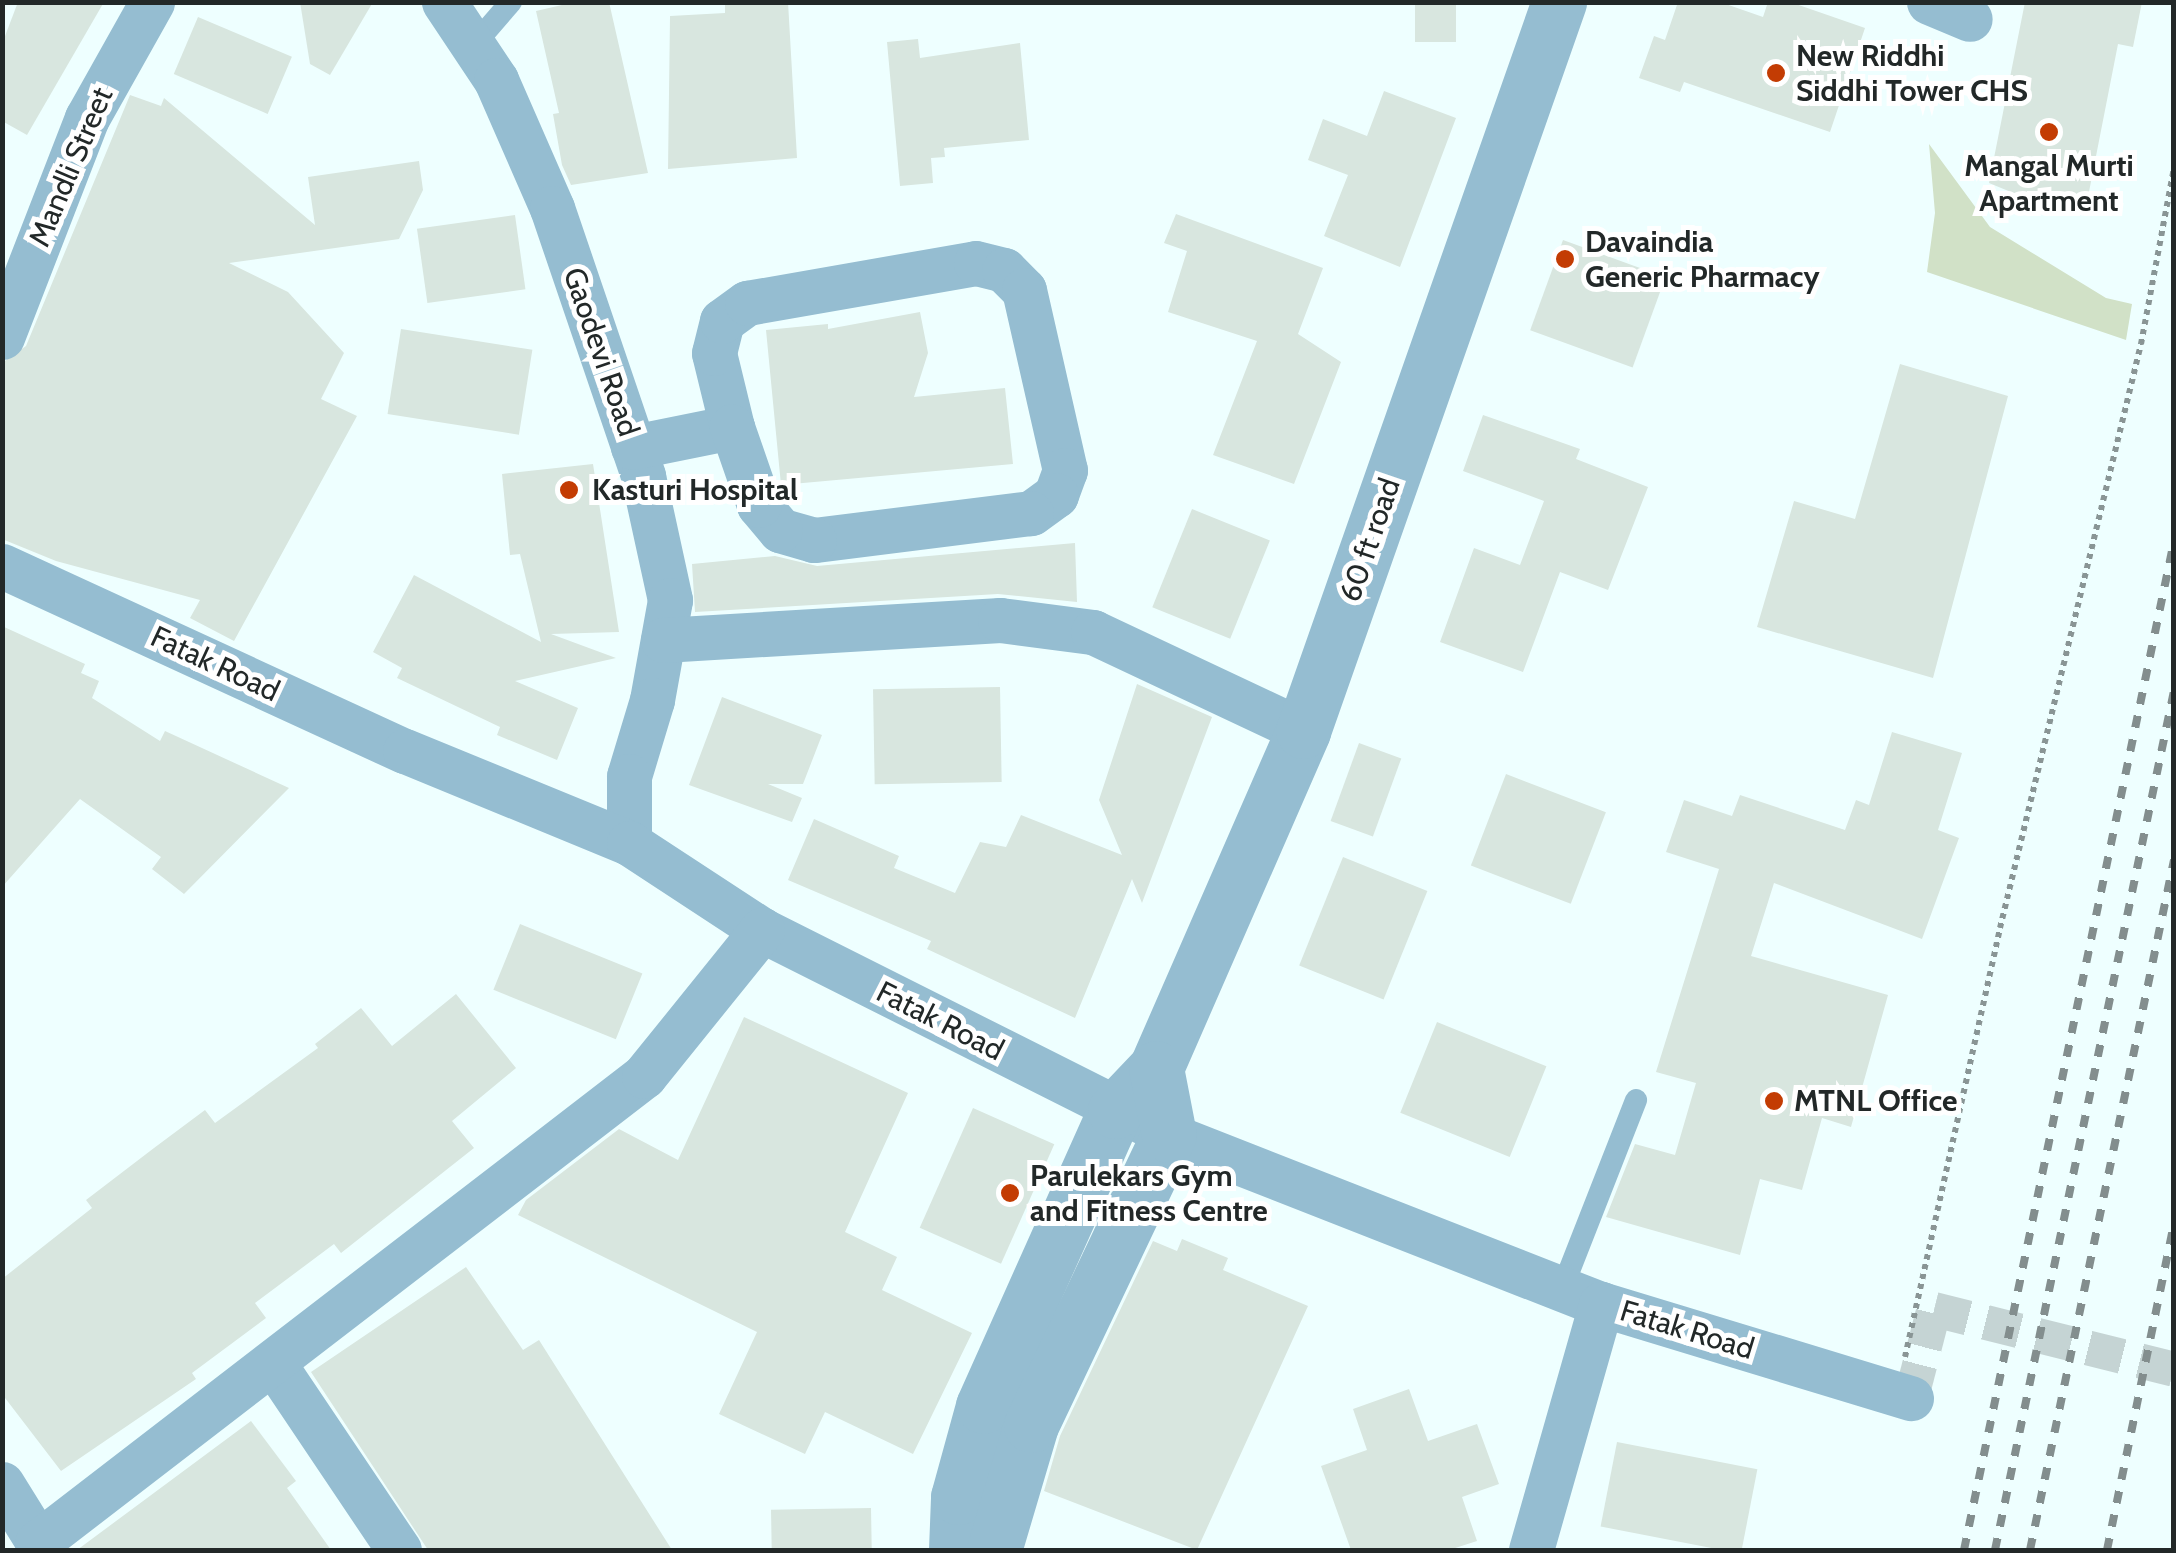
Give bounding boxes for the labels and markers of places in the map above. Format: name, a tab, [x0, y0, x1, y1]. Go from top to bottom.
place label: New Riddhi Siddhi Tower CHS	[1796, 38, 2028, 108]
marker: New Riddhi Siddhi Tower CHS	[1765, 62, 1787, 84]
marker: Mangal Murti Apartment	[2038, 121, 2060, 143]
place label: Mangal Murti Apartment	[1964, 148, 2134, 218]
place label: Davaindia Generic Pharmacy	[1585, 224, 1820, 294]
marker: Davaindia Generic Pharmacy	[1554, 248, 1576, 270]
place label: Kasturi Hospital	[592, 472, 798, 508]
marker: Kasturi Hospital	[556, 477, 582, 503]
place label: MTNL Office	[1794, 1083, 1957, 1119]
marker: MTNL Office	[1763, 1090, 1785, 1112]
place label: Parulekars Gym and Fitness Centre	[1030, 1158, 1268, 1228]
marker: Parulekars Gym and Fitness Centre	[999, 1182, 1021, 1204]

